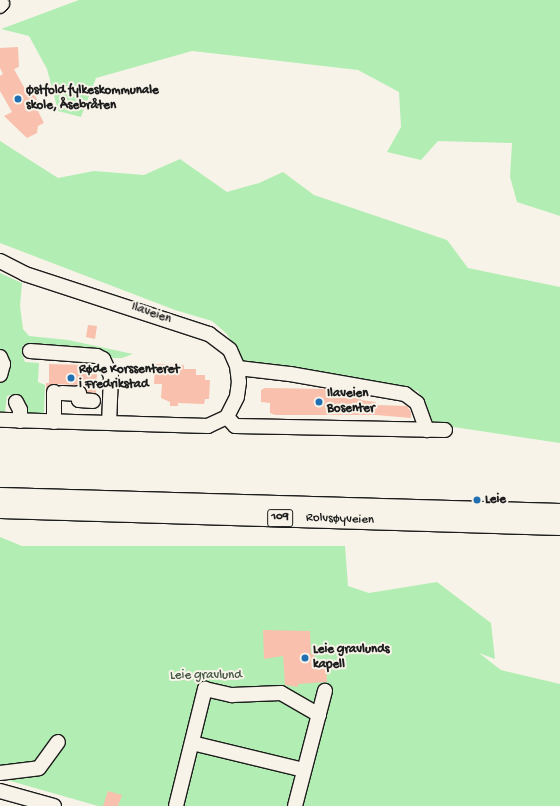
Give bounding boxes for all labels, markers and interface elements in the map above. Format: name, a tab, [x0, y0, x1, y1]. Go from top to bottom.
place label: Østfold fylkeskommunale skole, Åsebråten	[26, 84, 159, 115]
marker: Østfold fylkeskommunale skole, Åsebråten	[13, 94, 23, 104]
street label: Ilaveien	[129, 300, 173, 328]
place label: Røde Korssenteret i Fredrikstad	[79, 363, 180, 394]
marker: Røde Korssenteret i Fredrikstad	[66, 373, 76, 383]
place label: Ilaveien Bosenter	[327, 387, 375, 418]
marker: Ilaveien Bosenter	[314, 397, 324, 407]
place label: Leie	[485, 492, 506, 508]
marker: Leie	[472, 495, 482, 505]
road number: 109	[267, 508, 293, 528]
street label: Rolvsøyveien	[306, 511, 374, 529]
place label: Leie gravlunds kapell	[313, 643, 390, 674]
marker: Leie gravlunds kapell	[300, 653, 310, 663]
park label: Leie gravlund	[170, 668, 242, 684]

